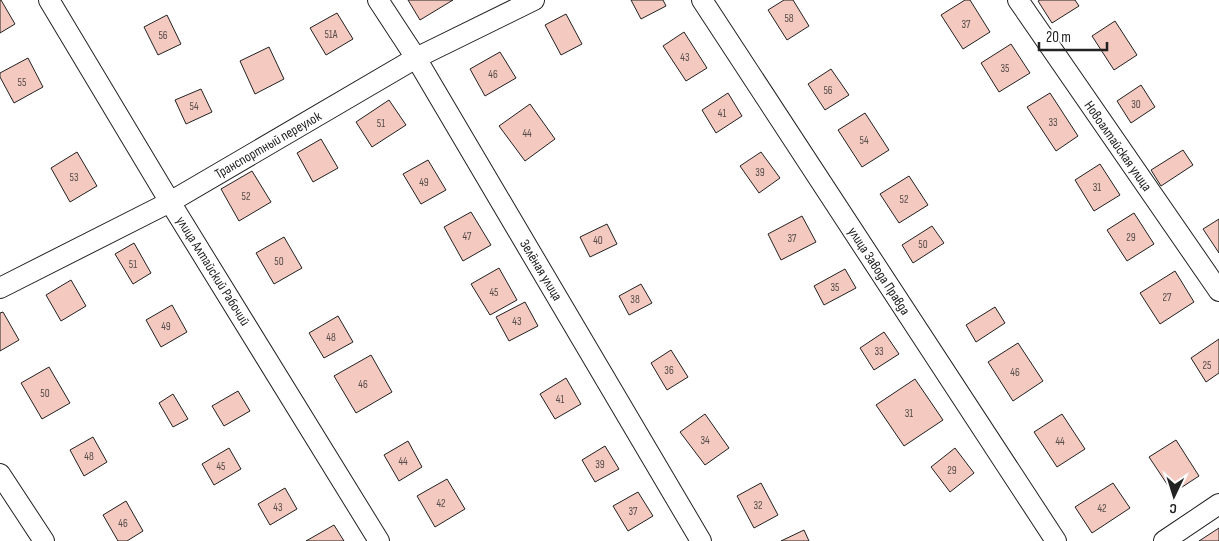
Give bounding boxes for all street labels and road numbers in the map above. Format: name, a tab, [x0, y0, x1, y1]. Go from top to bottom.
street label: Новоалтайская улица	[1081, 98, 1155, 194]
street label: Транспортный переулок	[212, 107, 325, 182]
street label: улица Алтайский Рабочий	[172, 213, 254, 329]
street label: улица Завода Правда	[844, 224, 914, 318]
street label: Зелёная улица	[516, 236, 566, 304]

